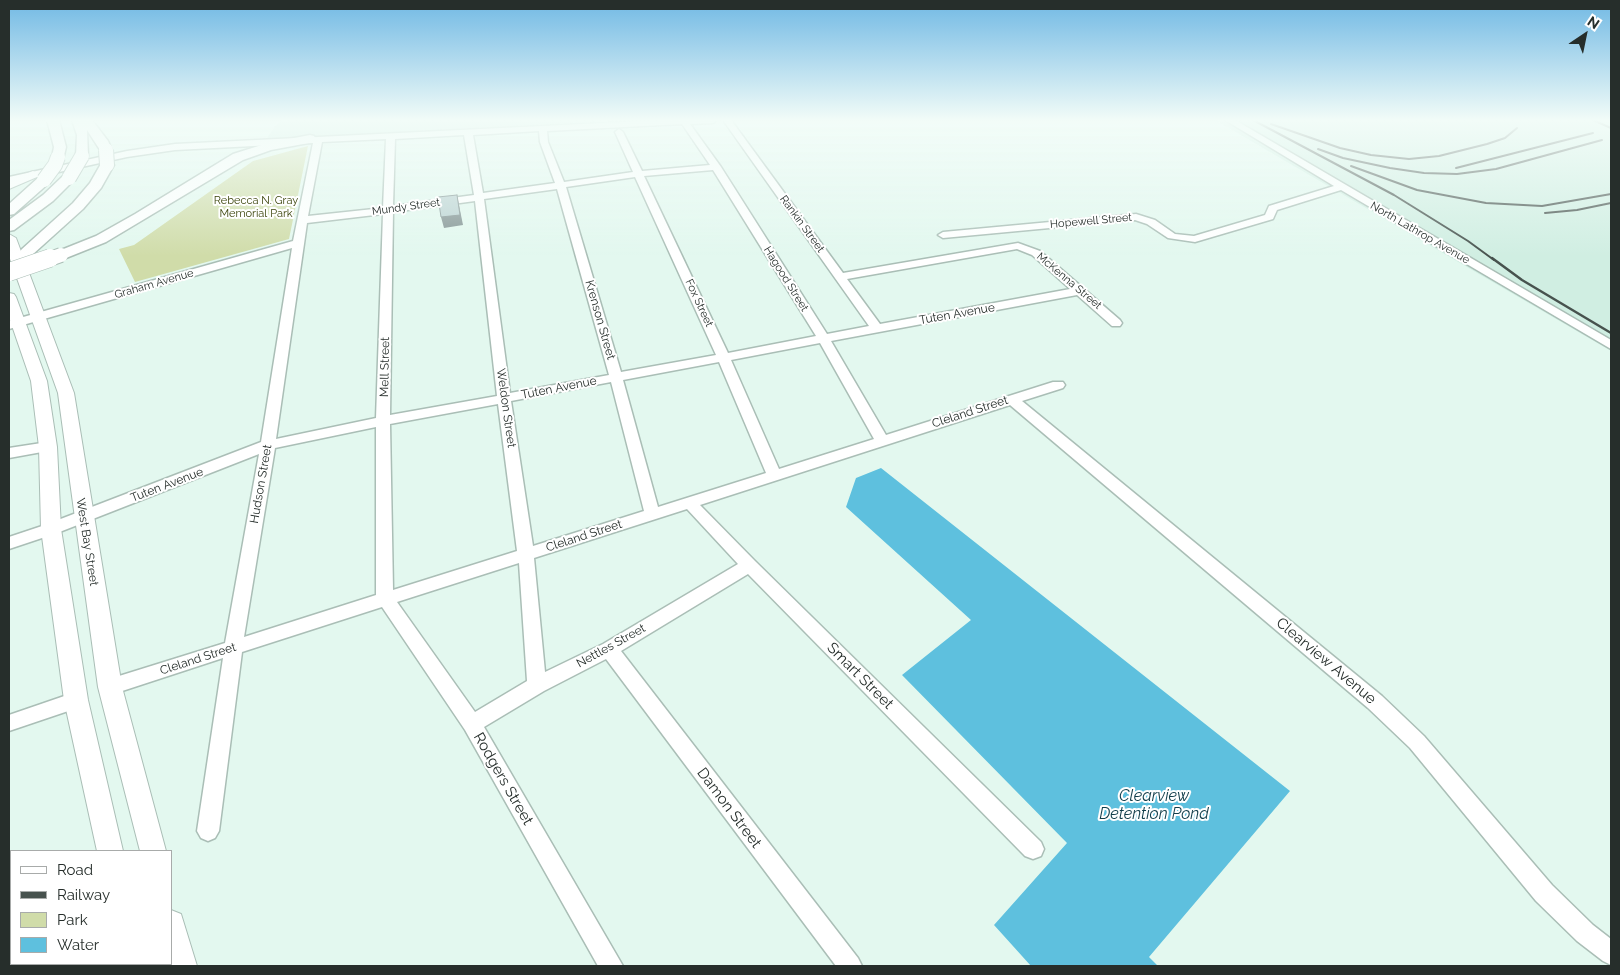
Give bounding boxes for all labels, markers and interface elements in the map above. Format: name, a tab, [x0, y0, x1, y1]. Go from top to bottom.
north arrow	[1560, 10, 1610, 60]
text: N	[1584, 13, 1602, 32]
street label: Rankin Street	[777, 193, 827, 255]
park label: Rebecca N. Gray Memorial Park	[214, 194, 298, 220]
street label: Mundy Street	[371, 196, 441, 218]
street label: North Lathrop Avenue	[1368, 199, 1472, 267]
street label: Hopewell Street	[1050, 211, 1132, 231]
street label: Hagood Street	[761, 244, 811, 314]
street label: McKenna Street	[1034, 250, 1104, 312]
street label: Graham Avenue	[113, 266, 195, 302]
street label: Fox Street	[682, 277, 716, 329]
street label: Krenson Street	[582, 279, 618, 361]
street label: Tuten Avenue	[918, 300, 996, 328]
street label: Mell Street	[377, 337, 393, 397]
street label: Weldon Street	[493, 367, 519, 449]
street label: Tuten Avenue	[520, 374, 598, 402]
street label: Cleland Street	[930, 393, 1010, 431]
street label: Hudson Street	[247, 444, 275, 524]
street label: Tuten Avenue	[129, 465, 205, 505]
street label: West Bay Street	[73, 497, 101, 587]
street label: Cleland Street	[544, 517, 624, 555]
street label: Clearview Avenue	[1272, 614, 1380, 708]
street label: Nettles Street	[574, 621, 648, 671]
street label: Smart Street	[823, 639, 897, 713]
street label: Cleland Street	[158, 640, 238, 678]
street label: Rodgers Street	[469, 730, 537, 828]
street label: Damon Street	[693, 764, 765, 852]
water label: Clearview Detention Pond	[1099, 786, 1209, 824]
legend	[10, 850, 172, 965]
text: Road	[57, 861, 93, 879]
text: Railway	[57, 886, 110, 904]
text: Park	[57, 911, 88, 929]
text: Water	[57, 936, 99, 954]

